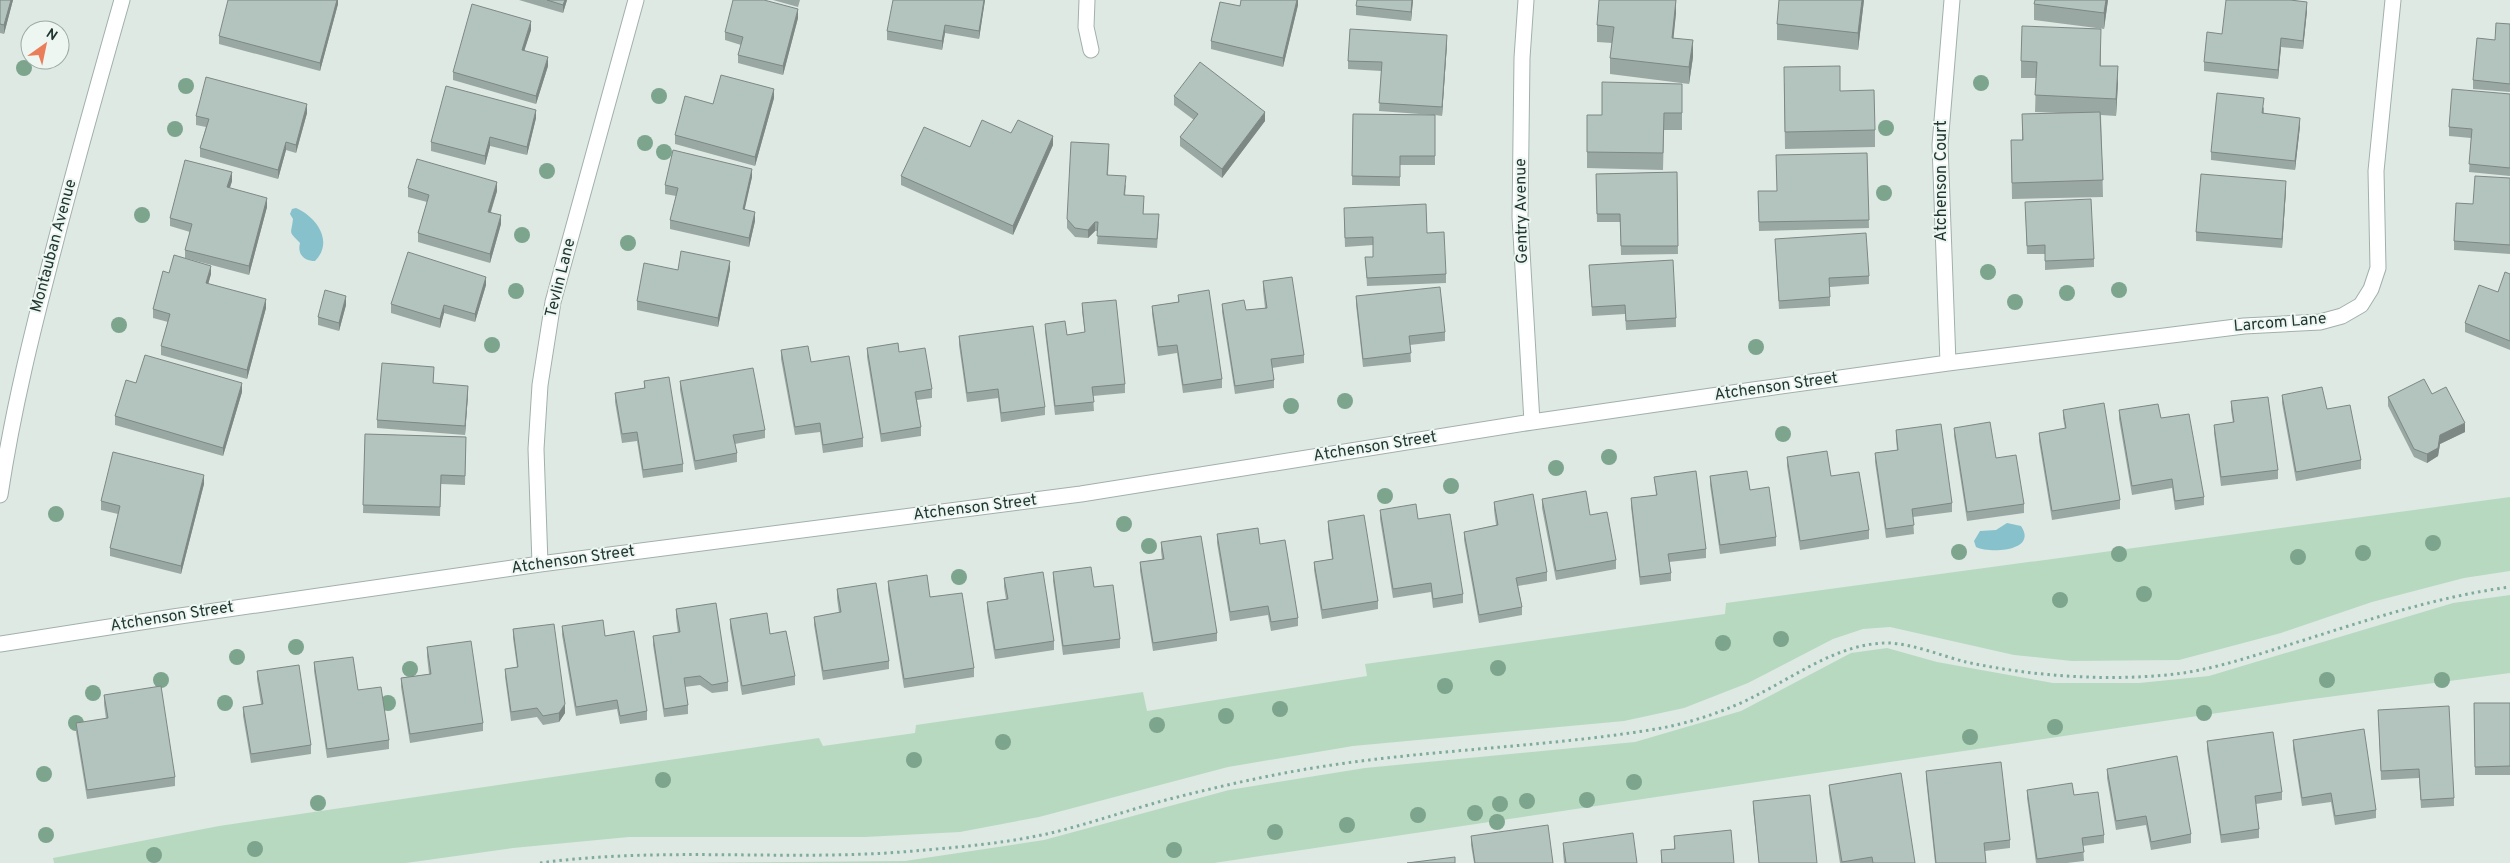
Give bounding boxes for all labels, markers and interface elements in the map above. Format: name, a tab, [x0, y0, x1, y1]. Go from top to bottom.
north arrow	[20, 20, 70, 70]
text: N	[42, 25, 60, 45]
street label: Atchenson Court	[1932, 120, 1952, 242]
street label: Gentry Avenue	[1511, 158, 1533, 264]
street label: Montauban Avenue	[27, 177, 81, 315]
street label: Tevlin Lane	[542, 236, 580, 320]
street label: Larcom Lane	[2233, 309, 2327, 337]
street label: Atchenson Street	[1713, 368, 1839, 406]
street label: Atchenson Street	[1312, 427, 1438, 467]
street label: Atchenson Street	[912, 490, 1038, 526]
street label: Atchenson Street	[510, 541, 636, 579]
street label: Atchenson Street	[109, 597, 235, 637]

